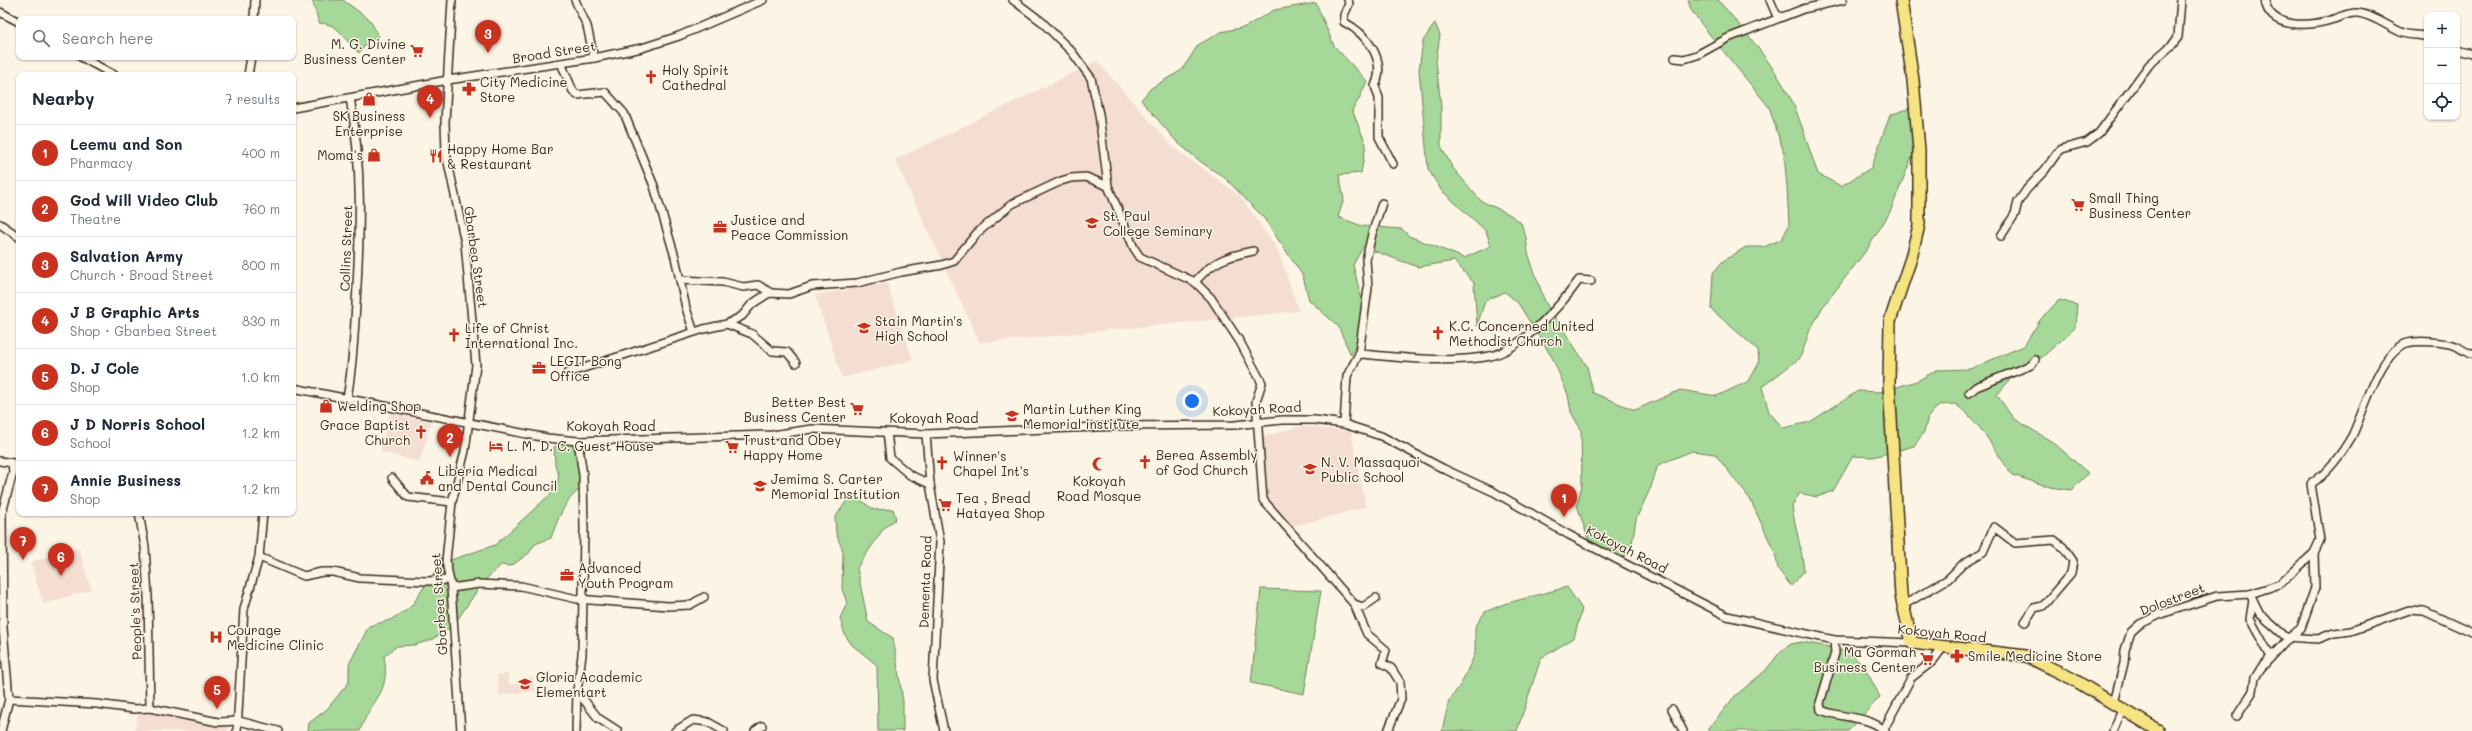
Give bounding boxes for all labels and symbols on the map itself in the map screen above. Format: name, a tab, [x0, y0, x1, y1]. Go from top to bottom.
pin: 3	[475, 20, 501, 53]
place label: M. G. Divine Business Center	[304, 35, 406, 67]
street label: Broad Street	[511, 36, 597, 66]
supermarket icon: M. G. Divine Business Center	[409, 43, 425, 59]
place label: Holy Spirit Cathedral	[662, 61, 729, 93]
church icon: Holy Spirit Cathedral	[643, 69, 659, 85]
place label: City Medicine Store	[480, 73, 567, 105]
pharmacy icon: City Medicine Store	[461, 81, 477, 97]
pin: 4	[417, 85, 443, 118]
shop icon: SK Business Enterprise	[361, 91, 377, 107]
place label: SK Business Enterprise	[333, 107, 405, 139]
place label: Happy Home Bar & Restaurant	[447, 140, 554, 172]
place label: Moma's	[317, 146, 363, 163]
shop icon: Moma's	[366, 147, 382, 163]
restaurant icon: Happy Home Bar & Restaurant	[428, 148, 444, 164]
place label: Small Thing Business Center	[2089, 189, 2191, 221]
supermarket icon: Small Thing Business Center	[2070, 197, 2086, 213]
street label: Collins Street	[335, 204, 356, 292]
street label: Gbarbea Street	[461, 205, 492, 309]
place label: St. Paul College Seminary	[1103, 207, 1213, 239]
place label: Justice and Peace Commission	[731, 211, 848, 243]
school or university icon: St. Paul College Seminary	[1084, 215, 1100, 231]
office icon: Justice and Peace Commission	[712, 219, 728, 235]
place label: Stain Martin's High School	[875, 312, 963, 344]
place label: K.C. Concerned United Methodist Church	[1449, 317, 1594, 349]
place label: Life of Christ International Inc.	[465, 319, 578, 351]
school or university icon: Stain Martin's High School	[856, 320, 872, 336]
church icon: K.C. Concerned United Methodist Church	[1430, 325, 1446, 341]
church icon: Life of Christ International Inc.	[446, 327, 462, 343]
place label: LEGIT Bong Office	[550, 352, 622, 384]
office icon: LEGIT Bong Office	[531, 360, 547, 376]
your location	[1182, 391, 1202, 411]
place label: Better Best Business Center	[744, 393, 846, 425]
place label: Welding Shop	[337, 397, 421, 414]
shop icon: Welding Shop	[318, 398, 334, 414]
street label: Kokoyah Road	[1212, 398, 1302, 419]
place label: Martin Luther King Memorial institute	[1023, 400, 1141, 432]
supermarket icon: Better Best Business Center	[849, 401, 865, 417]
school or university icon: Martin Luther King Memorial institute	[1004, 408, 1020, 424]
street label: Kokoyah Road	[890, 409, 978, 426]
place label: Grace Baptist Church	[320, 416, 410, 448]
street label: Kokoyah Road	[567, 417, 655, 434]
church icon: Grace Baptist Church	[413, 424, 429, 440]
pin: 2	[437, 424, 463, 457]
place label: Trust and Obey Happy Home	[743, 431, 841, 463]
place label: L. M. D. C. Guest House	[507, 437, 654, 454]
hotel icon: L. M. D. C. Guest House	[488, 438, 504, 454]
supermarket icon: Trust and Obey Happy Home	[724, 439, 740, 455]
place label: Berea Assembly of God Church	[1156, 446, 1258, 478]
place label: Winner's Chapel Int's	[953, 447, 1029, 479]
place label: N. V. Massaquoi Public School	[1321, 453, 1420, 485]
church icon: Berea Assembly of God Church	[1137, 454, 1153, 470]
church icon: Winner's Chapel Int's	[934, 455, 950, 471]
mosque icon: Kokoyah Road Mosque	[1091, 456, 1107, 472]
school or university icon: N. V. Massaquoi Public School	[1302, 461, 1318, 477]
place label: Liberia Medical and Dental Council	[438, 462, 557, 494]
public building icon: Liberia Medical and Dental Council	[419, 470, 435, 486]
place label: Jemima S. Carter Memorial Institution	[771, 470, 900, 502]
place label: Kokoyah Road Mosque	[1057, 472, 1141, 504]
school or university icon: Jemima S. Carter Memorial Institution	[752, 478, 768, 494]
pin: 1	[1551, 484, 1577, 517]
place label: Tea , Bread Hatayea Shop	[956, 489, 1045, 521]
supermarket icon: Tea , Bread Hatayea Shop	[937, 497, 953, 513]
street label: Kokoyah Road	[1584, 521, 1671, 576]
pin: 7	[10, 527, 36, 560]
street label: Dementa Road	[914, 535, 935, 629]
pin: 6	[48, 543, 74, 576]
street label: Gbarbea Street	[426, 552, 451, 656]
place label: Advanced Youth Program	[578, 559, 673, 591]
street label: People's Street	[124, 562, 145, 660]
office icon: Advanced Youth Program	[559, 567, 575, 583]
street label: Dolostreet	[2137, 578, 2207, 619]
street label: Kokoyah Road	[1897, 619, 1987, 646]
place label: Courage Medicine Clinic	[227, 621, 324, 653]
hospital icon: Courage Medicine Clinic	[208, 629, 224, 645]
place label: Ma Gormah Business Center	[1814, 643, 1916, 675]
place label: Smile Medicine Store	[1968, 647, 2102, 664]
pharmacy icon: Smile Medicine Store	[1949, 648, 1965, 664]
supermarket icon: Ma Gormah Business Center	[1919, 651, 1935, 667]
place label: Gloria Academic Elementart	[536, 668, 643, 700]
pin: 5	[204, 676, 230, 709]
school or university icon: Gloria Academic Elementart	[517, 676, 533, 692]

